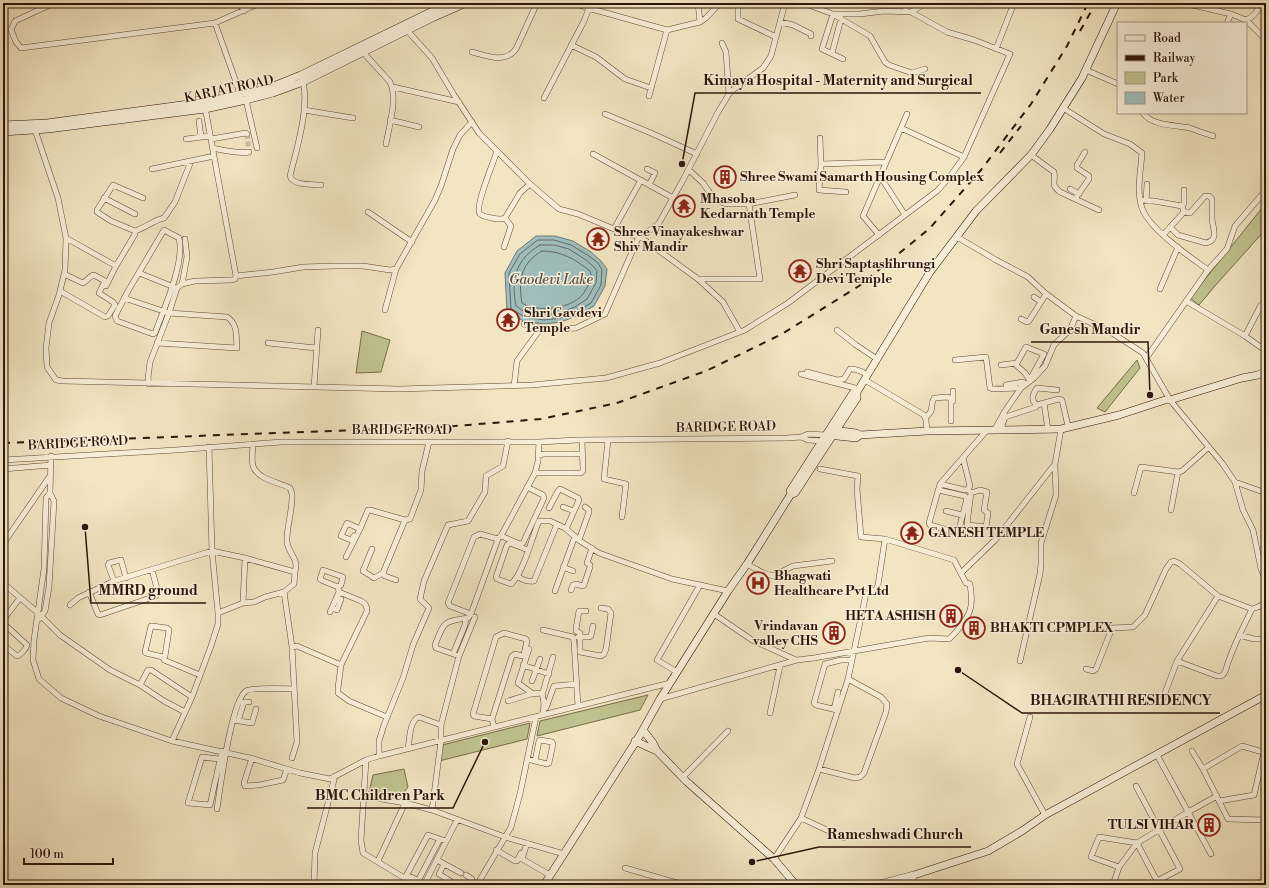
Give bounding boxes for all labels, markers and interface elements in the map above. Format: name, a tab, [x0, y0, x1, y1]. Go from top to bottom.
legend	[1117, 22, 1247, 114]
text: Road	[1153, 31, 1181, 46]
text: Railway	[1153, 51, 1195, 66]
callout: Kimaya Hospital - Maternity and Surgical	[695, 67, 981, 93]
text: Park	[1153, 71, 1179, 86]
street label: KARJAT ROAD	[183, 72, 275, 106]
text: Kimaya Hospital - Maternity and Surgical	[703, 72, 973, 90]
text: Water	[1152, 91, 1185, 106]
building icon: Shree Swami Samarth Housing Complex	[712, 164, 738, 190]
place label: Shree Swami Samarth Housing Complex	[740, 169, 984, 185]
place label: Mhasoba Kedarnath Temple	[700, 191, 816, 222]
temple icon: Mhasoba Kedarnath Temple	[671, 193, 697, 219]
place label: Shree Vinayakeshwar Shiv Mandir	[614, 224, 744, 255]
temple icon: Shree Vinayakeshwar Shiv Mandir	[585, 226, 611, 252]
place label: Shri Saptashhrungi Devi Temple	[816, 256, 935, 287]
temple icon: Shri Saptashhrungi Devi Temple	[787, 258, 813, 284]
water label: Gaodevi Lake	[509, 271, 594, 289]
place label: Shri Gavdevi Temple	[524, 305, 602, 336]
temple icon: Shri Gavdevi Temple	[495, 307, 521, 333]
callout: Ganesh Mandir	[1031, 316, 1148, 342]
text: Ganesh Mandir	[1039, 321, 1141, 339]
street label: BARIDGE ROAD	[675, 418, 776, 436]
street label: BARIDGE ROAD	[351, 422, 452, 438]
street label: BARIDGE ROAD	[26, 432, 129, 454]
temple icon: GANESH TEMPLE	[899, 520, 925, 546]
place label: GANESH TEMPLE	[928, 525, 1044, 541]
place label: Bhagwati Healthcare Pvt Ltd	[774, 568, 889, 599]
hospital icon: Bhagwati Healthcare Pvt Ltd	[745, 570, 771, 596]
callout: MMRD ground	[91, 577, 206, 603]
text: MMRD ground	[98, 582, 198, 600]
building icon: HETA ASHISH	[938, 603, 964, 629]
place label: HETA ASHISH	[845, 608, 936, 624]
building icon: BHAKTI CPMPLEX	[961, 615, 987, 641]
place label: Vrindavan valley CHS	[752, 618, 819, 649]
building icon: Vrindavan valley CHS	[821, 620, 847, 646]
place label: BHAKTI CPMPLEX	[990, 620, 1114, 636]
callout: BHAGIRATHI RESIDENCY	[1022, 687, 1220, 713]
text: BHAGIRATHI RESIDENCY	[1030, 692, 1212, 710]
callout: BMC Children Park	[307, 782, 453, 808]
text: BMC Children Park	[315, 787, 445, 805]
building icon: TULSI VIHAR	[1196, 812, 1222, 838]
place label: TULSI VIHAR	[1108, 817, 1194, 833]
callout: Rameshwadi Church	[819, 821, 971, 847]
text: Rameshwadi Church	[827, 826, 963, 844]
scale bar	[24, 840, 113, 866]
text: 100 m	[30, 847, 64, 862]

